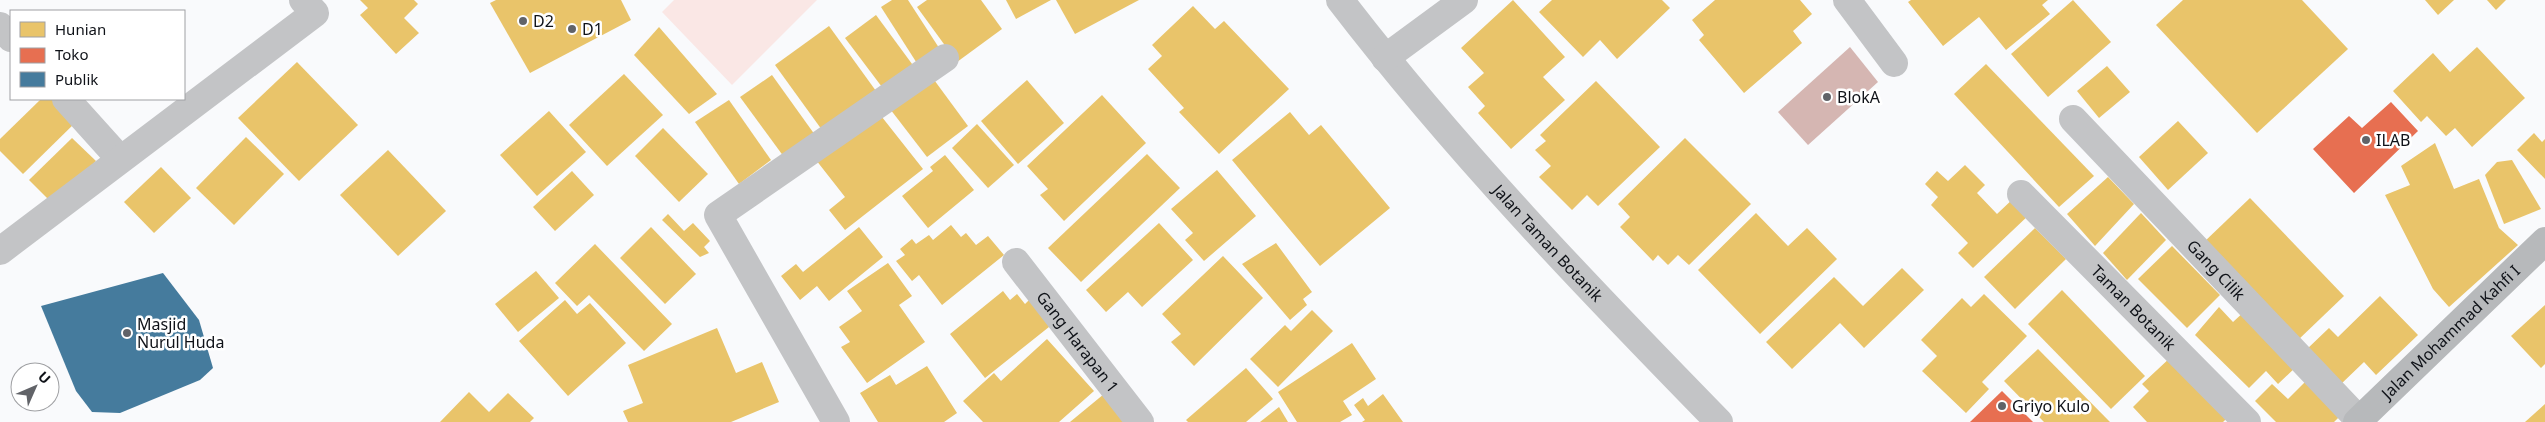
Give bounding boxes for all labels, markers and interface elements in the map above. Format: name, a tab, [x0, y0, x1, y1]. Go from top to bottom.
legend	[10, 10, 185, 100]
place label: D2	[533, 10, 554, 32]
marker: D2	[517, 15, 529, 27]
place label: D1	[582, 18, 603, 40]
text: Hunian	[55, 19, 106, 39]
marker: D1	[566, 23, 578, 35]
text: Toko	[55, 44, 88, 64]
text: Publik	[55, 69, 98, 89]
place label: BlokA	[1837, 86, 1881, 108]
marker: BlokA	[1821, 91, 1833, 103]
place label: ILAB	[2376, 129, 2410, 151]
marker: ILAB	[2360, 134, 2372, 146]
street label: Jalan Taman Botanik	[1487, 178, 1608, 307]
street label: Gang Cilik	[2182, 235, 2251, 305]
street label: Taman Botanik	[2086, 260, 2181, 355]
street label: Jalan Mohammad Kahfi I	[2375, 260, 2525, 405]
street label: Gang Harapan 1	[1032, 287, 1124, 397]
place label: Masjid Nurul Huda	[137, 313, 224, 353]
marker: Masjid Nurul Huda	[121, 327, 133, 339]
north arrow	[10, 362, 60, 412]
text: U	[34, 367, 55, 388]
place label: Griyo Kulo	[2012, 395, 2090, 417]
marker: Griyo Kulo	[1996, 400, 2008, 412]

